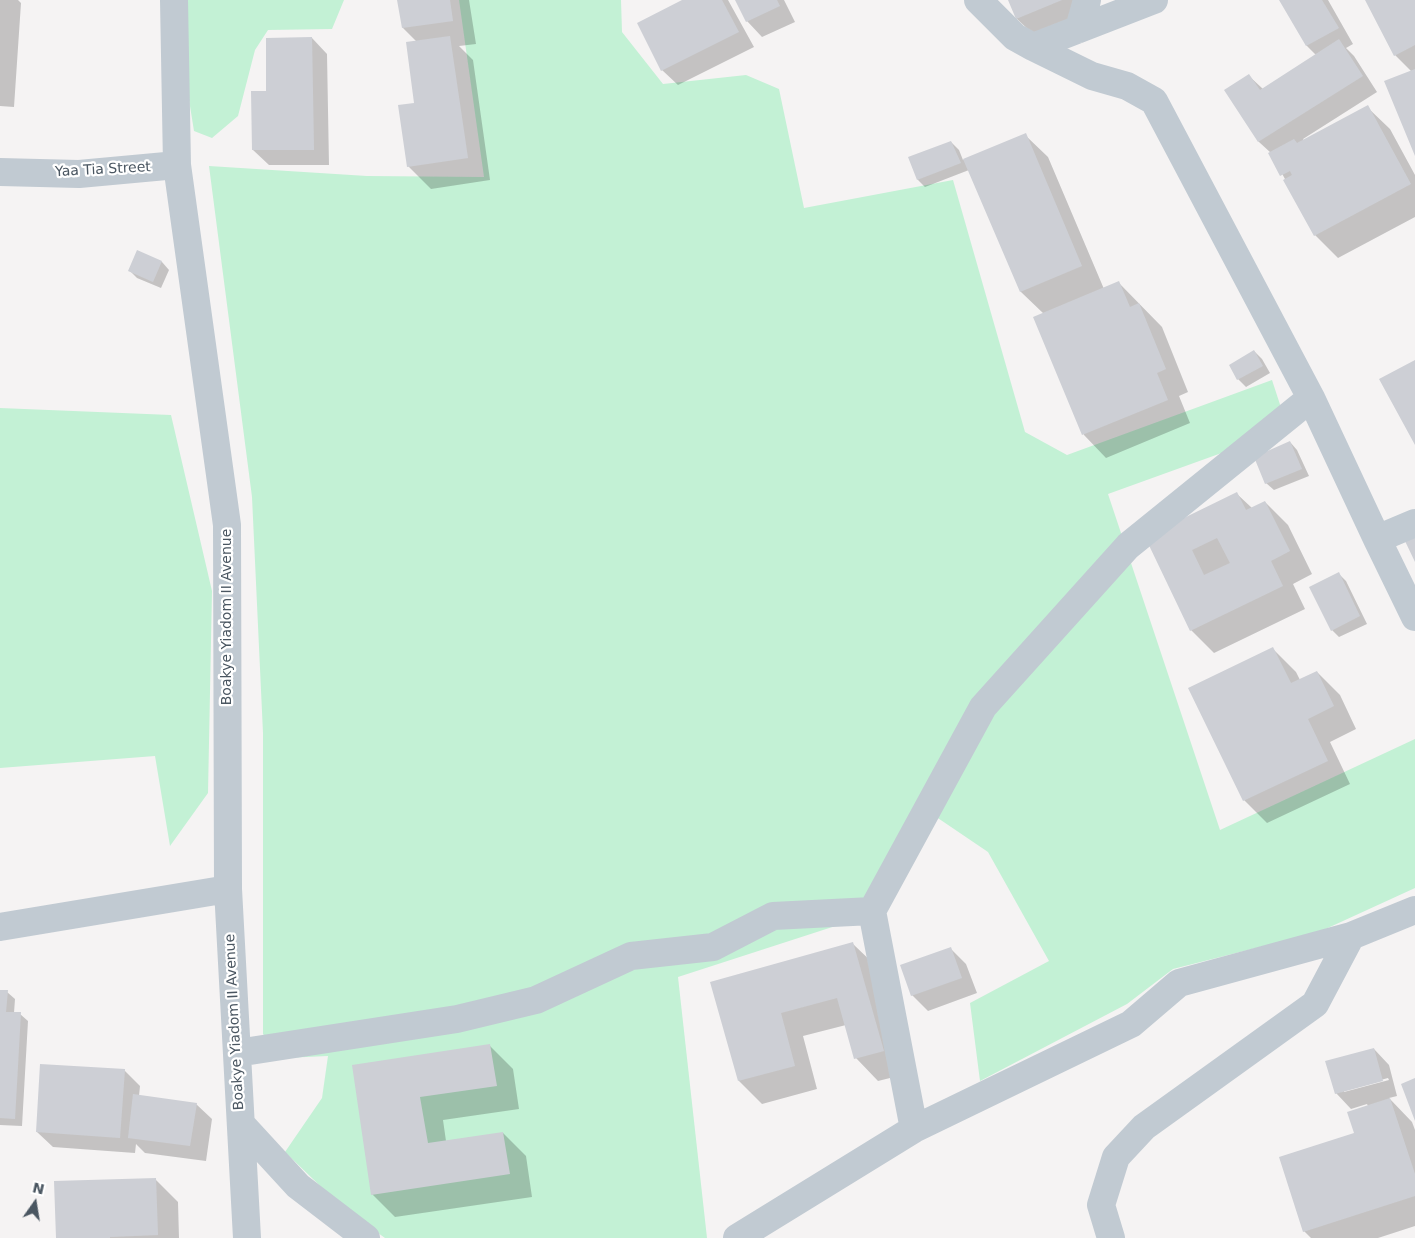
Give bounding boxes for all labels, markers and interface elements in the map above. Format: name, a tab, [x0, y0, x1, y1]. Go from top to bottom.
street label: Yaa Tia Street	[55, 159, 151, 181]
street label: Boakye Yiadom II Avenue	[219, 529, 235, 705]
street label: Boakye Yiadom II Avenue	[222, 933, 248, 1111]
north arrow	[10, 1178, 60, 1228]
text: N	[31, 1179, 46, 1197]

